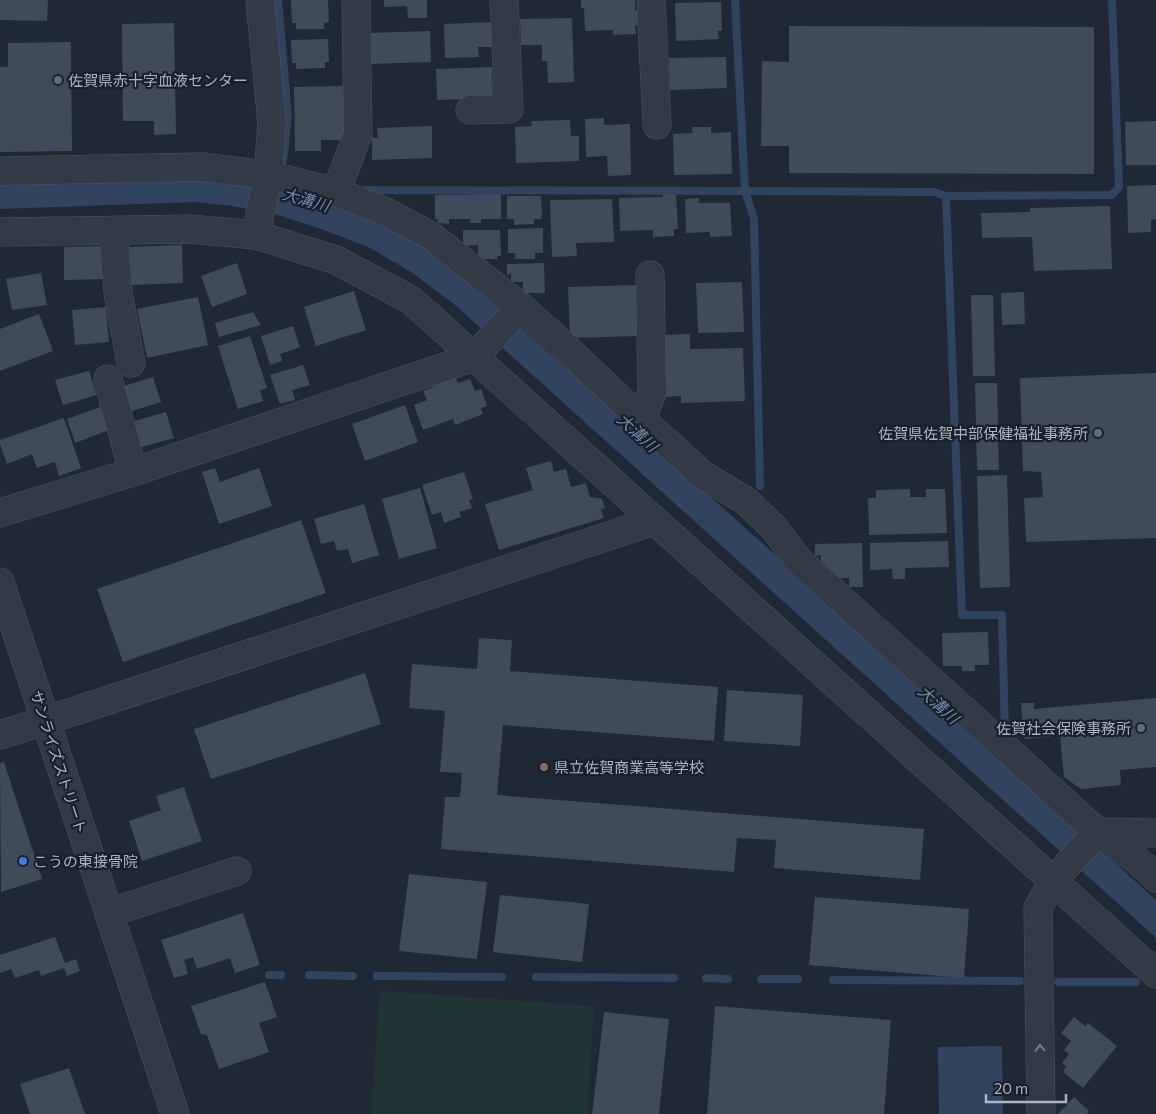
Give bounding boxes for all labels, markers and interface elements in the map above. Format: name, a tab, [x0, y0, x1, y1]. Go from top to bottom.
place label: 佐賀県赤十字血液センター	[68, 71, 248, 89]
marker: 佐賀県赤十字血液センター	[52, 74, 64, 86]
water label: 大溝川	[280, 183, 334, 215]
water label: 大溝川	[614, 409, 664, 456]
place label: 佐賀県佐賀中部保健福祉事務所	[878, 424, 1088, 442]
marker: 佐賀県佐賀中部保健福祉事務所	[1092, 427, 1104, 439]
water label: 大溝川	[915, 681, 965, 728]
street label: サンライズストリート	[27, 688, 91, 836]
place label: 佐賀社会保険事務所	[996, 719, 1131, 737]
marker: 佐賀社会保険事務所	[1135, 722, 1147, 734]
place label: 県立佐賀商業高等学校	[554, 758, 704, 776]
marker: 県立佐賀商業高等学校	[538, 761, 550, 773]
place label: こうの東接骨院	[33, 852, 138, 870]
marker: こうの東接骨院	[17, 855, 29, 867]
one-way arrow	[1035, 1044, 1045, 1052]
scale bar	[986, 1072, 1066, 1104]
text: 20 m	[994, 1079, 1028, 1097]

